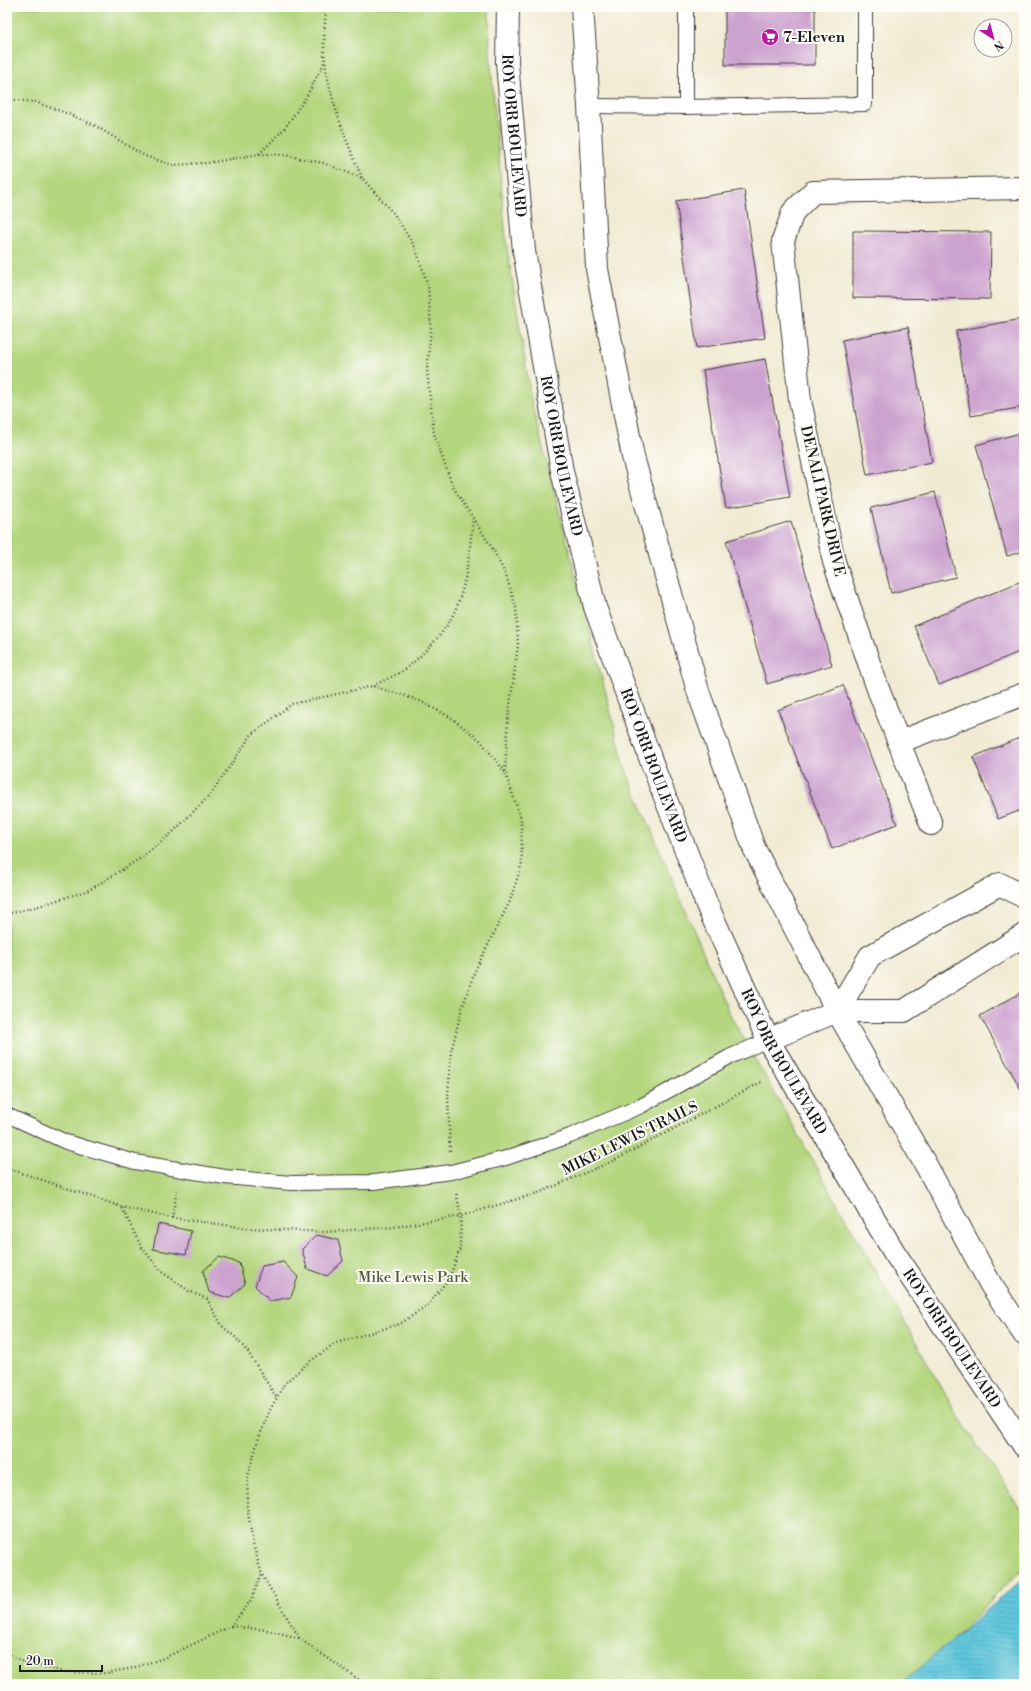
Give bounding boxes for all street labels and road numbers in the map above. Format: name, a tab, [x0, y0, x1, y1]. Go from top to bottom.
street label: ROY ORR BOULEVARD	[497, 54, 530, 218]
street label: ROY ORR BOULEVARD	[536, 374, 587, 538]
street label: DENALI PARK DRIVE	[796, 424, 849, 579]
street label: ROY ORR BOULEVARD	[616, 686, 691, 846]
street label: ROY ORR BOULEVARD	[736, 986, 831, 1138]
street label: MIKE LEWIS TRAILS	[559, 1097, 702, 1180]
street label: ROY ORR BOULEVARD	[898, 1265, 1005, 1412]

